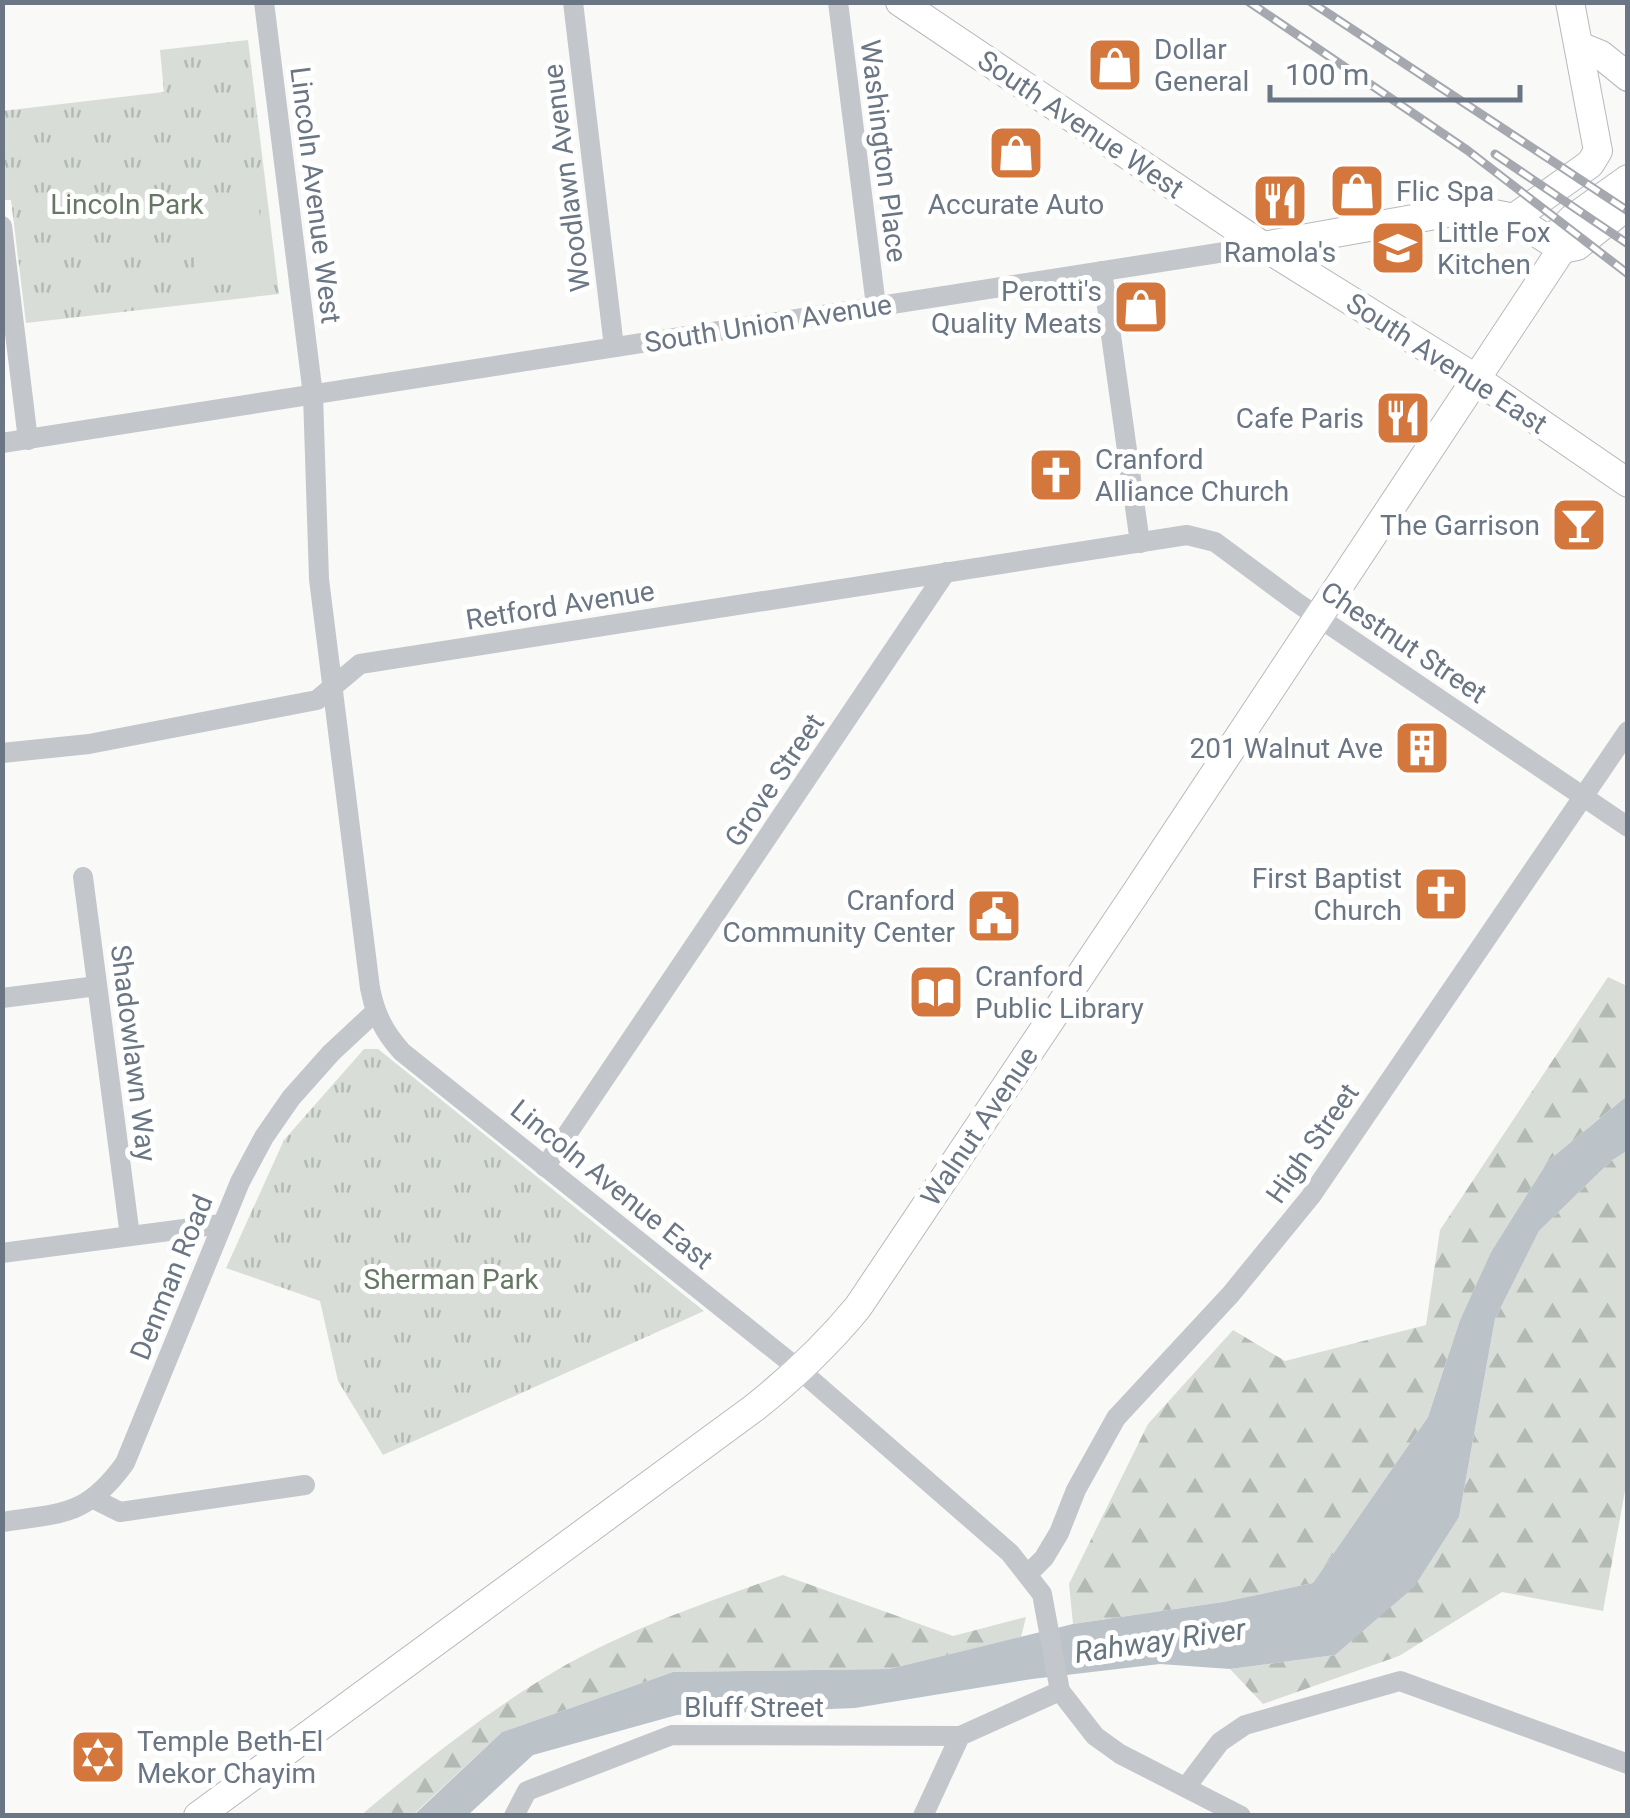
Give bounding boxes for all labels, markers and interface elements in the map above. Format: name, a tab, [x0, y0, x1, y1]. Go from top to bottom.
place label: Dollar General	[1154, 33, 1249, 98]
shop icon: Dollar General	[1085, 35, 1145, 95]
street label: Washington Place	[853, 38, 914, 264]
scale bar	[1270, 40, 1520, 102]
street label: South Avenue West	[972, 43, 1190, 205]
text: 100 m	[1285, 57, 1369, 92]
street label: Woodlawn Avenue	[536, 62, 597, 294]
street label: Lincoln Avenue West	[283, 65, 348, 325]
shop icon: Accurate Auto	[986, 123, 1046, 183]
shop icon: Flic Spa	[1327, 161, 1387, 221]
restaurant icon: Ramola's	[1250, 171, 1310, 231]
place label: Flic Spa	[1396, 175, 1494, 208]
park label: Lincoln Park	[50, 188, 205, 221]
place label: Accurate Auto	[928, 188, 1104, 221]
place label: Little Fox Kitchen	[1437, 216, 1551, 281]
school or university icon: Little Fox Kitchen	[1368, 218, 1428, 278]
place label: Ramola's	[1224, 236, 1336, 269]
place label: Perotti's Quality Meats	[931, 275, 1102, 340]
shop icon: Perotti's Quality Meats	[1111, 277, 1171, 337]
street label: South Avenue East	[1340, 286, 1553, 441]
street label: South Union Avenue	[642, 288, 894, 359]
restaurant icon: Cafe Paris	[1373, 388, 1433, 448]
place label: Cafe Paris	[1236, 402, 1364, 435]
place label: Cranford Alliance Church	[1095, 443, 1289, 508]
church icon: Cranford Alliance Church	[1026, 445, 1086, 505]
bar icon: The Garrison	[1549, 495, 1609, 555]
place label: The Garrison	[1380, 509, 1540, 542]
street label: Retford Avenue	[463, 574, 657, 637]
street label: Chestnut Street	[1314, 575, 1493, 710]
street label: Grove Street	[718, 708, 831, 853]
building icon: 201 Walnut Ave	[1392, 718, 1452, 778]
place label: 201 Walnut Ave	[1190, 732, 1383, 765]
place label: First Baptist Church	[1252, 862, 1402, 927]
church icon: First Baptist Church	[1411, 864, 1471, 924]
place label: Cranford Community Center	[723, 884, 956, 949]
public building icon: Cranford Community Center	[964, 886, 1024, 946]
street label: Shadowlawn Way	[104, 943, 163, 1163]
place label: Cranford Public Library	[975, 960, 1144, 1025]
library icon: Cranford Public Library	[906, 962, 966, 1022]
street label: Walnut Avenue	[914, 1040, 1045, 1212]
street label: High Street	[1259, 1077, 1366, 1210]
street label: Lincoln Avenue East	[504, 1093, 719, 1276]
street label: Denman Road	[123, 1190, 220, 1365]
park label: Sherman Park	[364, 1263, 539, 1296]
water label: Rahway River	[1072, 1611, 1249, 1670]
street label: Bluff Street	[684, 1691, 824, 1724]
place label: Temple Beth-El Mekor Chayim	[137, 1725, 323, 1790]
synagogue icon: Temple Beth-El Mekor Chayim	[68, 1727, 128, 1787]

